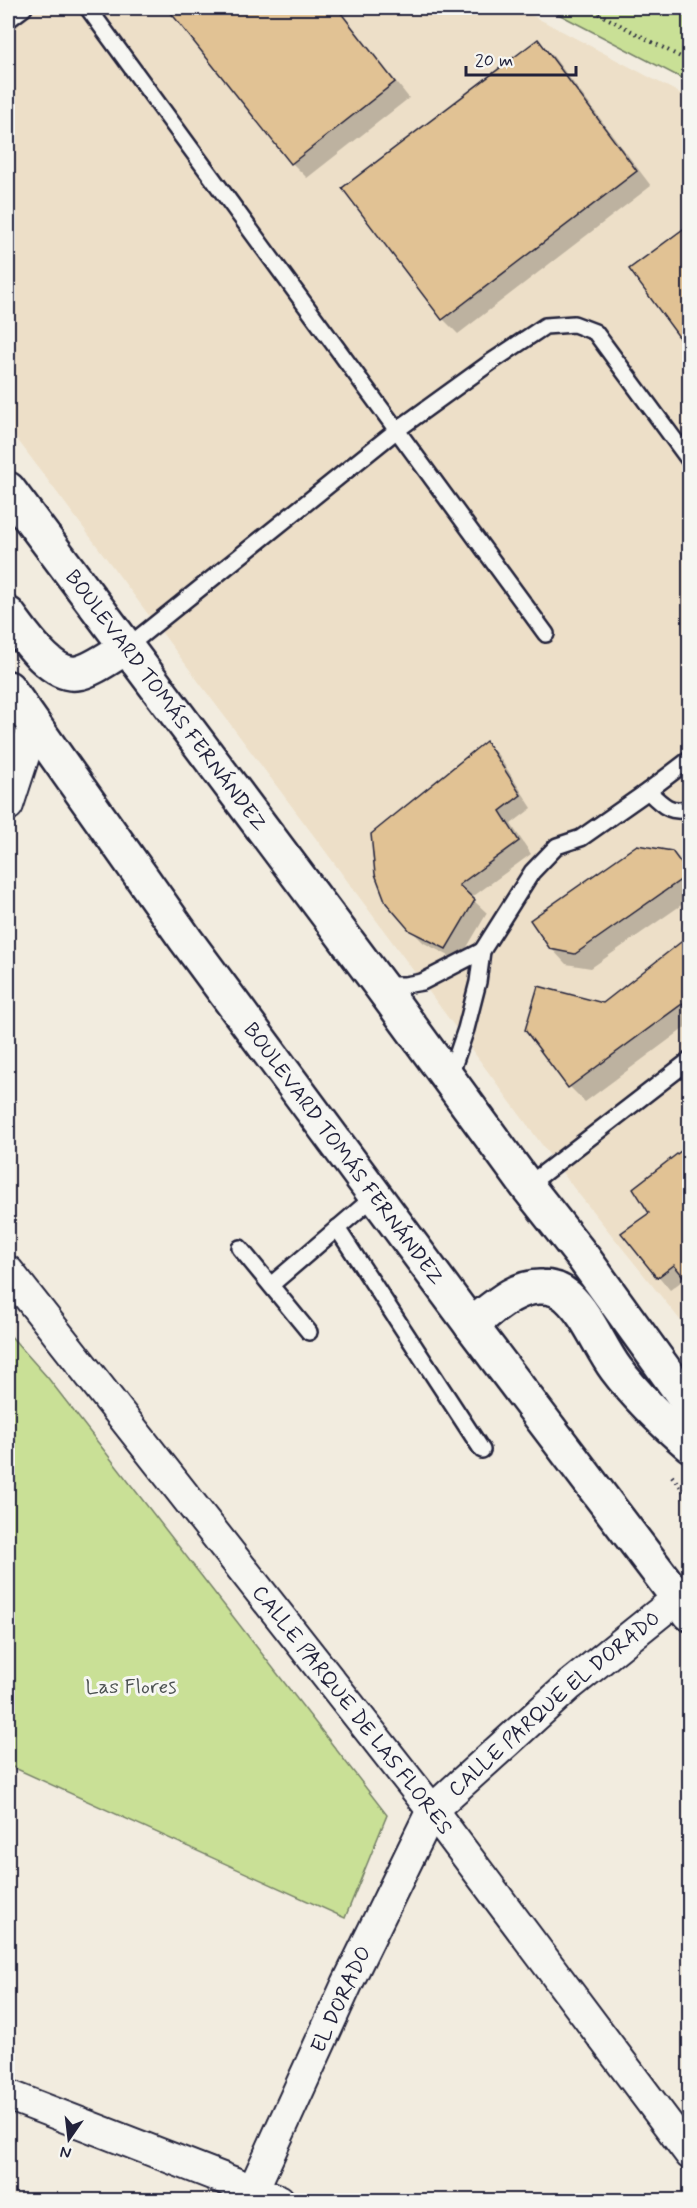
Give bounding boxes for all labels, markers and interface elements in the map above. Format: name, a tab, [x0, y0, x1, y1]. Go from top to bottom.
scale bar	[466, 39, 576, 77]
text: 20 m	[475, 49, 513, 73]
street label: BOULEVARD TOMÁS FERNÁNDEZ	[58, 564, 273, 837]
street label: BOULEVARD TOMÁS FERNÁNDEZ	[237, 1017, 450, 1291]
street label: CALLE PARQUE DE LAS FLORES	[245, 1580, 459, 1841]
street label: CALLE PARQUE EL DORADO	[443, 1605, 666, 1804]
park label: Las Flores	[86, 1673, 176, 1701]
street label: EL DORADO	[305, 1942, 378, 2057]
north arrow	[39, 2109, 99, 2169]
text: N	[58, 2141, 73, 2164]

